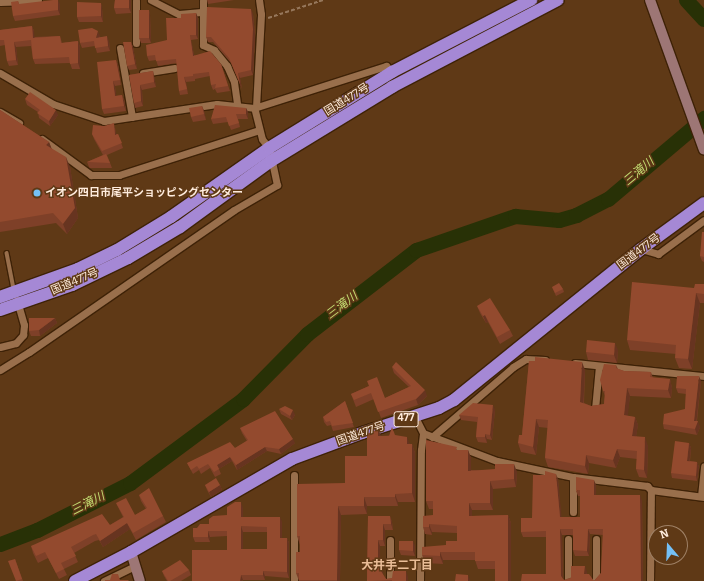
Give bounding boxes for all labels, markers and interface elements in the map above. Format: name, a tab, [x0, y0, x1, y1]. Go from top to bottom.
street label: 国道477号	[322, 81, 372, 119]
water label: 三滝川	[621, 155, 657, 189]
place label: イオン四日市尾平ショッピングセンター	[45, 186, 243, 200]
marker: イオン四日市尾平ショッピングセンター	[32, 188, 42, 198]
street label: 国道477号	[615, 232, 663, 272]
street label: 国道477号	[49, 266, 101, 298]
water label: 三滝川	[323, 289, 361, 323]
road number: 477	[393, 411, 419, 427]
street label: 国道477号	[335, 420, 387, 448]
water label: 三滝川	[69, 489, 107, 519]
north arrow	[648, 525, 688, 565]
text: N	[658, 527, 670, 542]
district label: 大井手二丁目	[361, 559, 433, 573]

